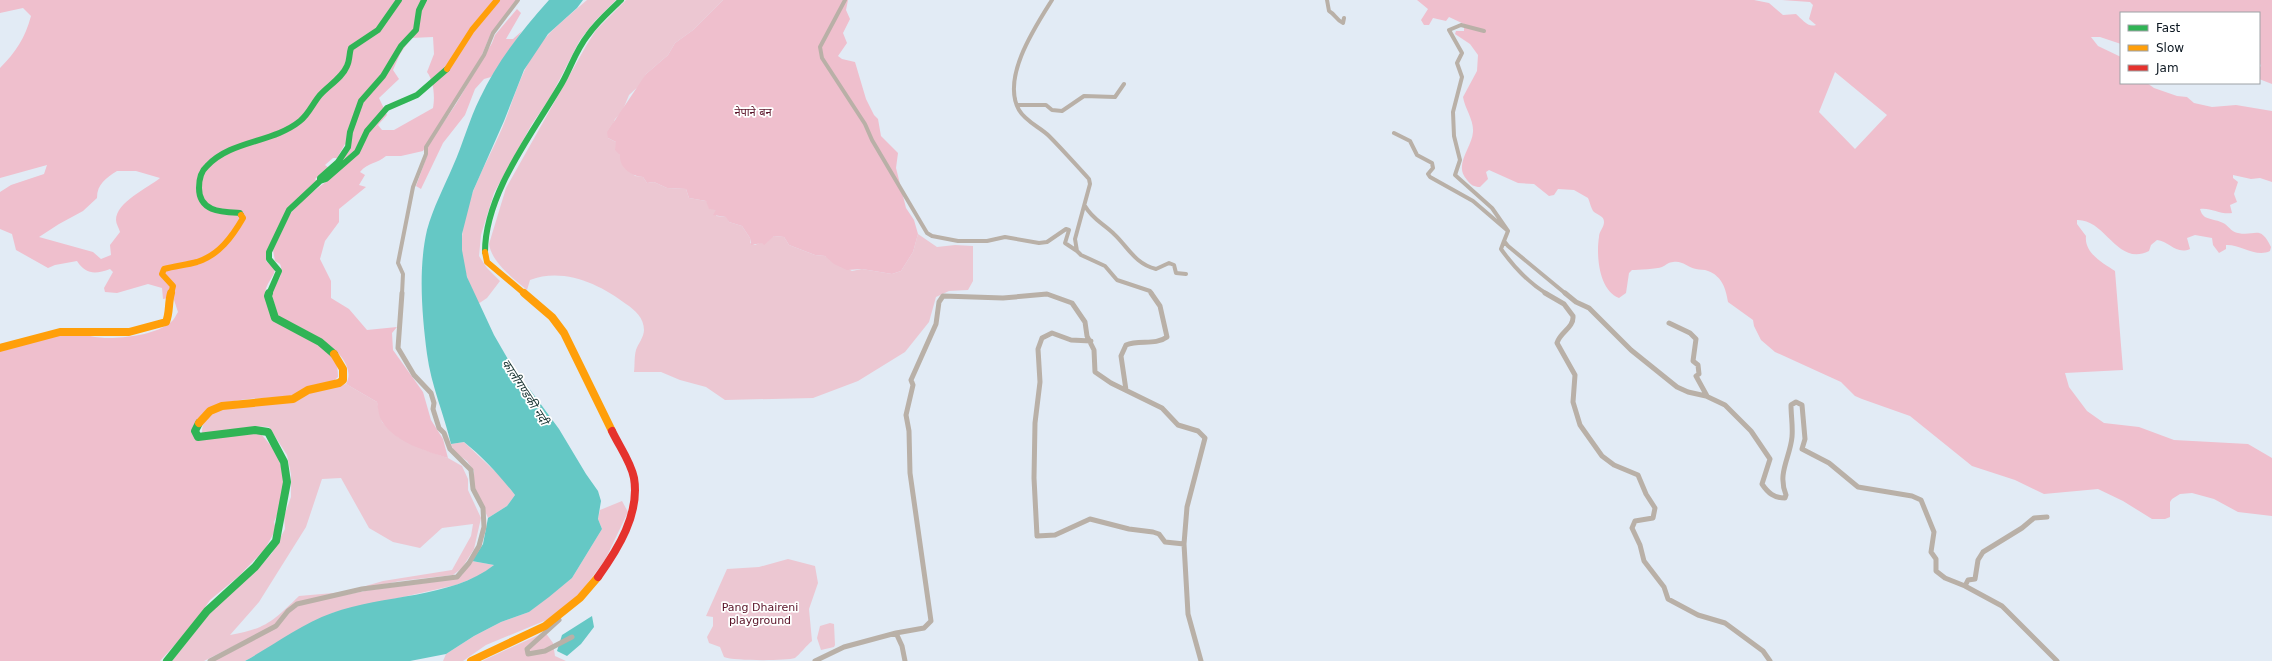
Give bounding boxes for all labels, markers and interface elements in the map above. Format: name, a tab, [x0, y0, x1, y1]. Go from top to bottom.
legend	[2120, 12, 2260, 84]
text: Fast	[2156, 21, 2180, 35]
text: Slow	[2156, 41, 2184, 55]
text: Jam	[2155, 61, 2179, 75]
park label: नेपाने बन	[734, 106, 772, 119]
water label: कालीगण्डकी नदी	[499, 357, 553, 430]
park label: Pang Dhaireni playground	[722, 601, 798, 627]

